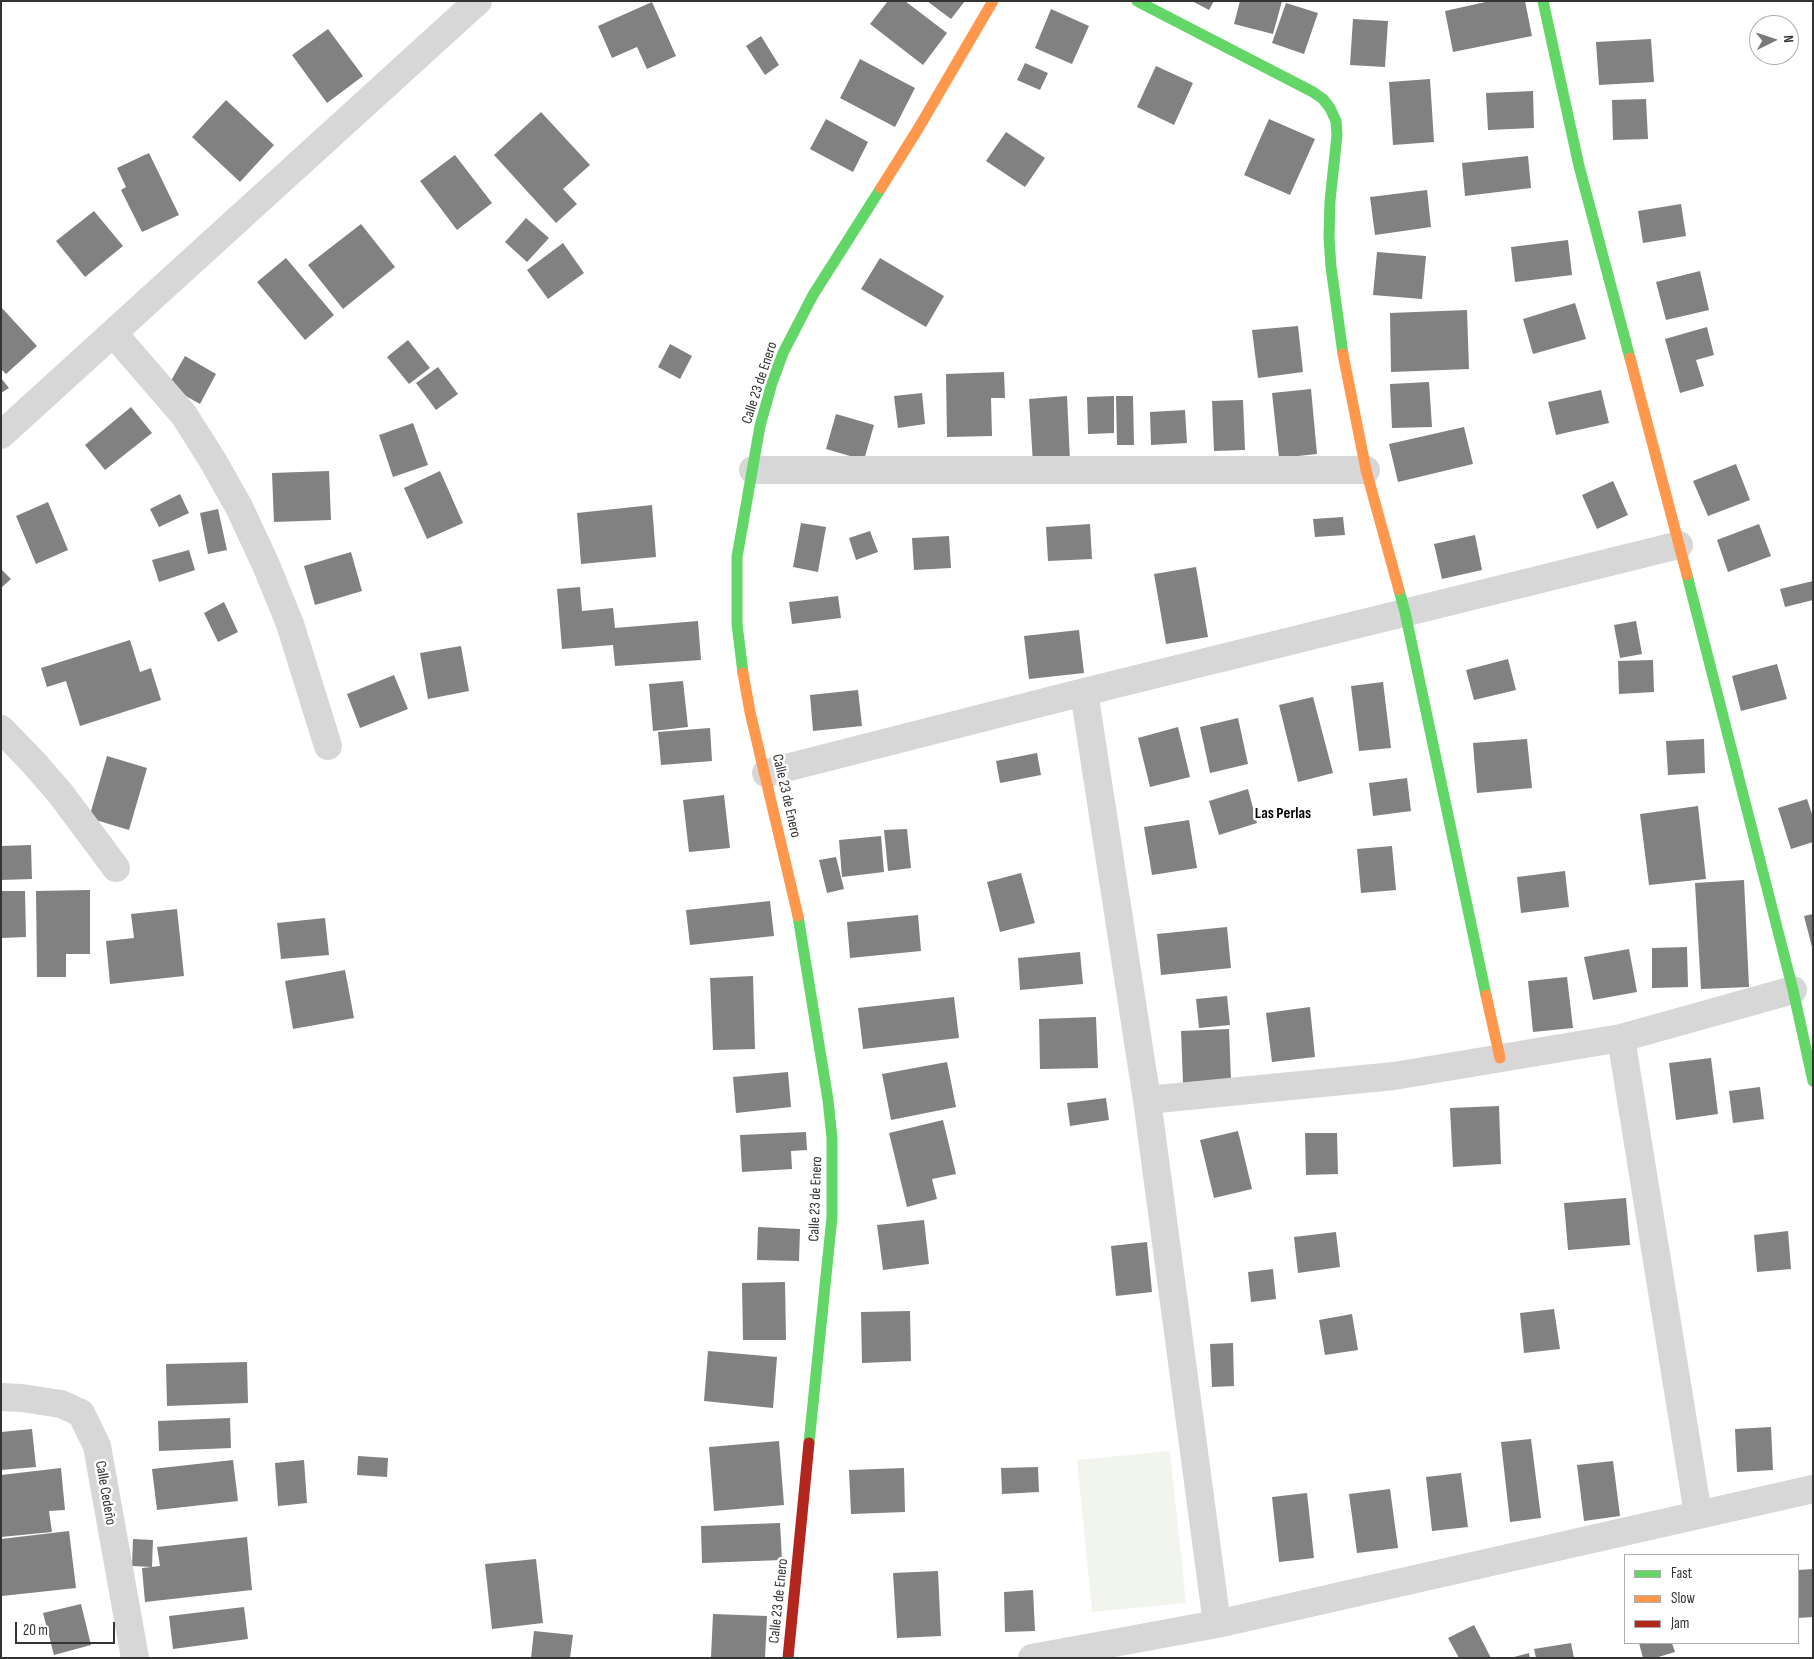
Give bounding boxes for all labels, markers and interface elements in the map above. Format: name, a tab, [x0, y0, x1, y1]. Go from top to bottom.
north arrow	[1749, 15, 1799, 65]
text: N	[1780, 35, 1797, 43]
street label: Calle 23 de Enero	[738, 340, 782, 426]
street label: Calle 23 de Enero	[768, 752, 804, 840]
district label: Las Perlas	[1255, 804, 1311, 824]
street label: Calle 23 de Enero	[806, 1156, 826, 1242]
street label: Calle Cedeño	[91, 1459, 119, 1527]
legend	[1624, 1554, 1799, 1644]
street label: Calle 23 de Enero	[766, 1558, 792, 1644]
text: Fast	[1671, 1564, 1692, 1583]
text: Slow	[1671, 1589, 1695, 1608]
scale bar	[18, 1612, 118, 1644]
text: Jam	[1671, 1614, 1689, 1633]
text: 20 m	[23, 1621, 48, 1640]

